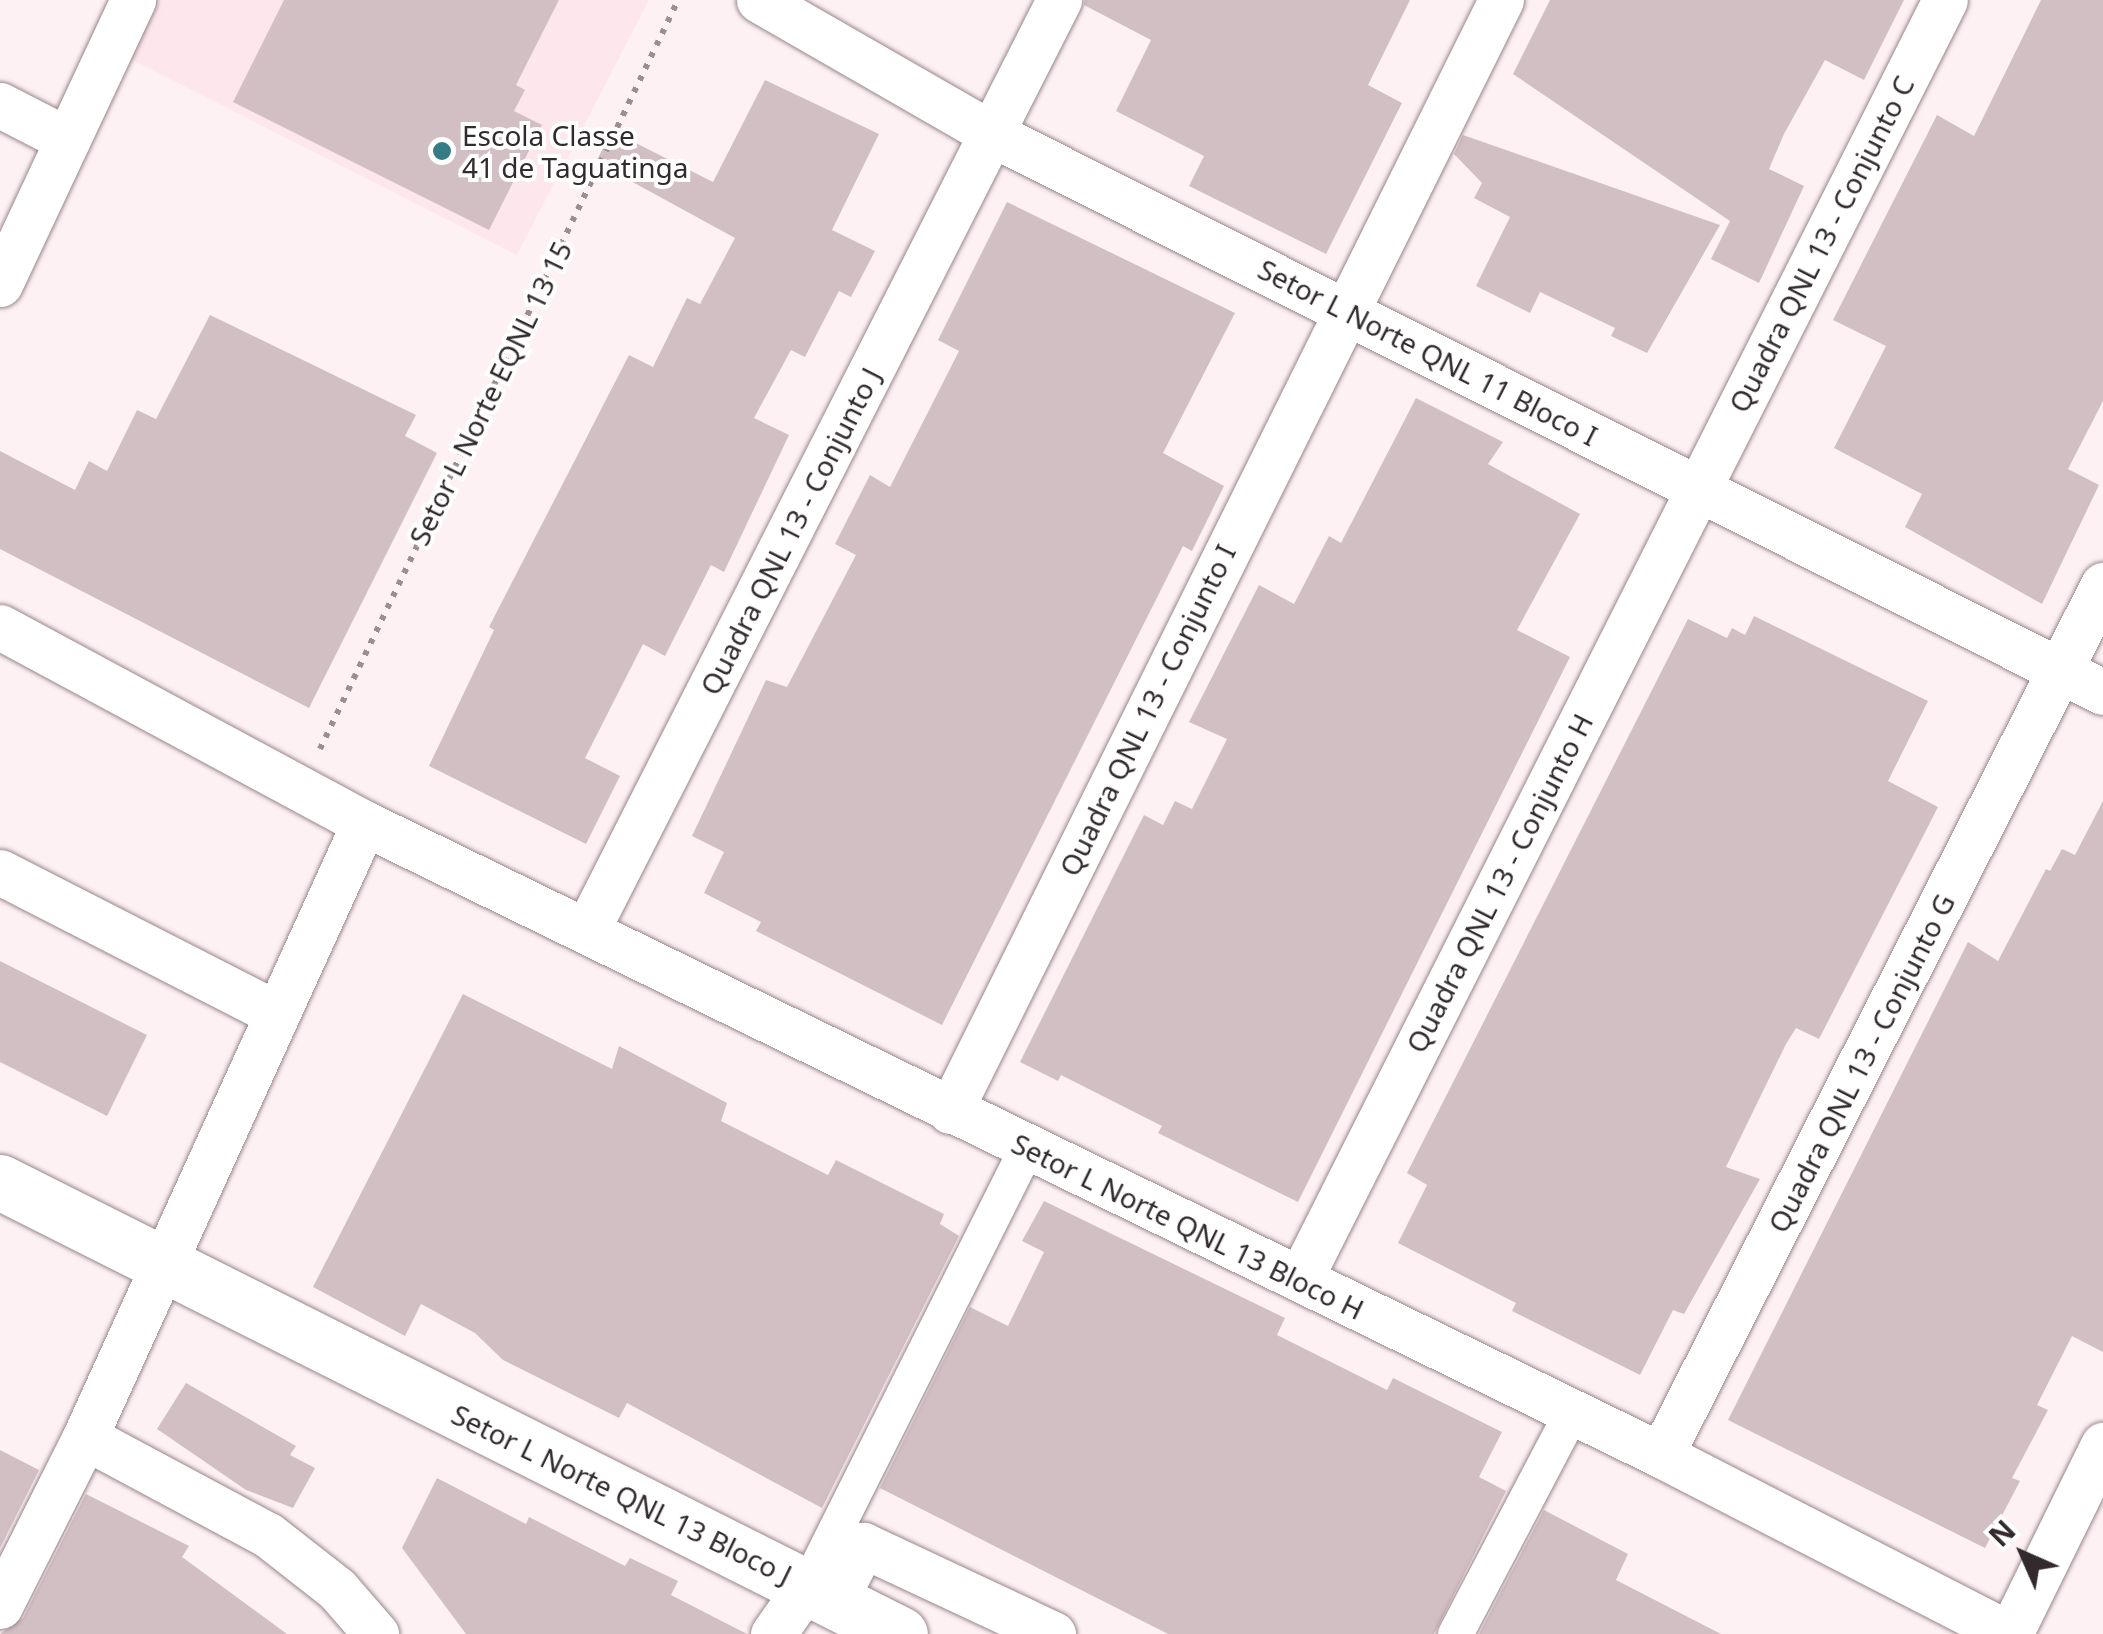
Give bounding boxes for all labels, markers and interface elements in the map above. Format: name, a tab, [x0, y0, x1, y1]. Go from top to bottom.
street label: Quadra QNL 13 - Conjunto C	[1721, 70, 1921, 418]
place label: Escola Classe 41 de Taguatinga	[462, 118, 688, 184]
marker: Escola Classe 41 de Taguatinga	[431, 140, 453, 162]
street label: Setor L Norte EQNL 13 15	[402, 236, 578, 550]
street label: Setor L Norte QNL 11 Bloco I	[1253, 252, 1603, 452]
street label: Quadra QNL 13 - Conjunto J	[693, 362, 887, 700]
street label: Quadra QNL 13 - Conjunto I	[1052, 539, 1242, 881]
street label: Quadra QNL 13 - Conjunto H	[1399, 708, 1599, 1058]
street label: Quadra QNL 13 - Conjunto G	[1761, 888, 1961, 1238]
street label: Setor L Norte QNL 13 Bloco H	[1007, 1126, 1369, 1326]
street label: Setor L Norte QNL 13 Bloco J	[447, 1397, 797, 1591]
north arrow	[1973, 1504, 2073, 1604]
text: N	[1980, 1511, 2023, 1554]

